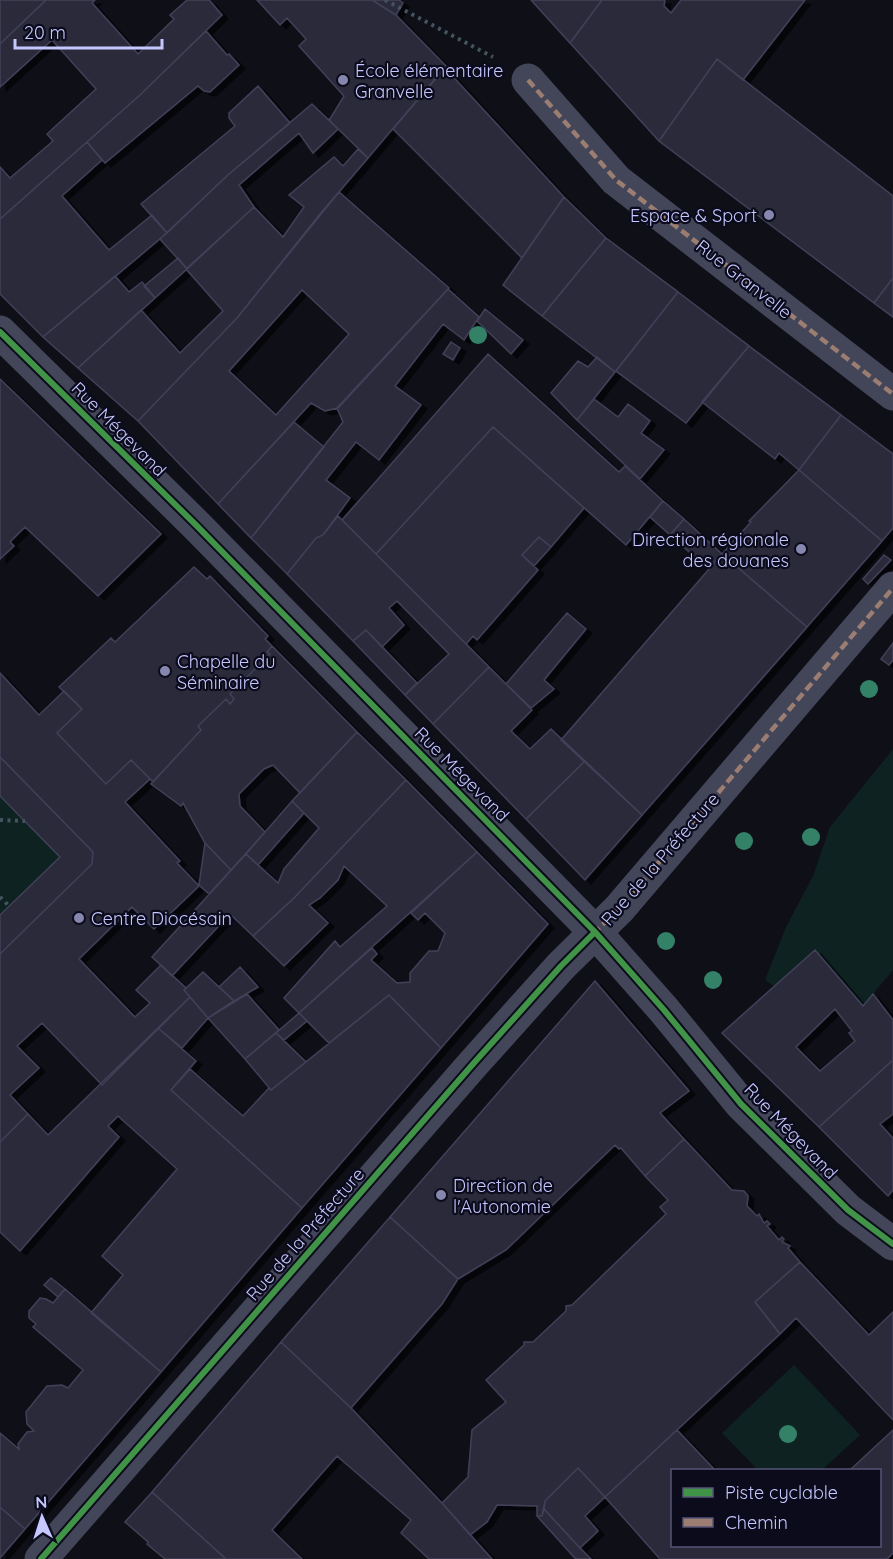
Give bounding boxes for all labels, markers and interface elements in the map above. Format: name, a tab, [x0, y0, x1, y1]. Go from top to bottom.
scale bar	[15, 12, 162, 50]
text: 20 m	[24, 21, 66, 44]
place label: École élémentaire Granvelle	[355, 59, 503, 103]
marker: École élémentaire Granvelle	[336, 73, 350, 87]
place label: Espace & Sport	[630, 204, 757, 227]
marker: Espace & Sport	[762, 208, 776, 222]
street label: Rue Granvelle	[691, 234, 797, 324]
street label: Rue Mégevand	[67, 377, 171, 481]
place label: Direction régionale des douanes	[632, 528, 789, 572]
marker: Direction régionale des douanes	[794, 542, 808, 556]
place label: Chapelle du Séminaire	[177, 650, 276, 694]
marker: Chapelle du Séminaire	[158, 664, 172, 678]
street label: Rue Mégevand	[410, 722, 514, 826]
street label: Rue de la Préfecture	[596, 788, 724, 930]
place label: Centre Diocésain	[91, 907, 232, 930]
marker: Centre Diocésain	[72, 911, 86, 925]
street label: Rue Mégevand	[739, 1078, 843, 1184]
street label: Rue de la Préfecture	[241, 1163, 369, 1305]
place label: Direction de l'Autonomie	[453, 1174, 553, 1218]
marker: Direction de l'Autonomie	[434, 1188, 448, 1202]
legend	[671, 1469, 881, 1547]
text: Piste cyclable	[725, 1481, 838, 1504]
north arrow	[12, 1487, 72, 1547]
text: N	[35, 1492, 48, 1512]
text: Chemin	[725, 1511, 788, 1534]

